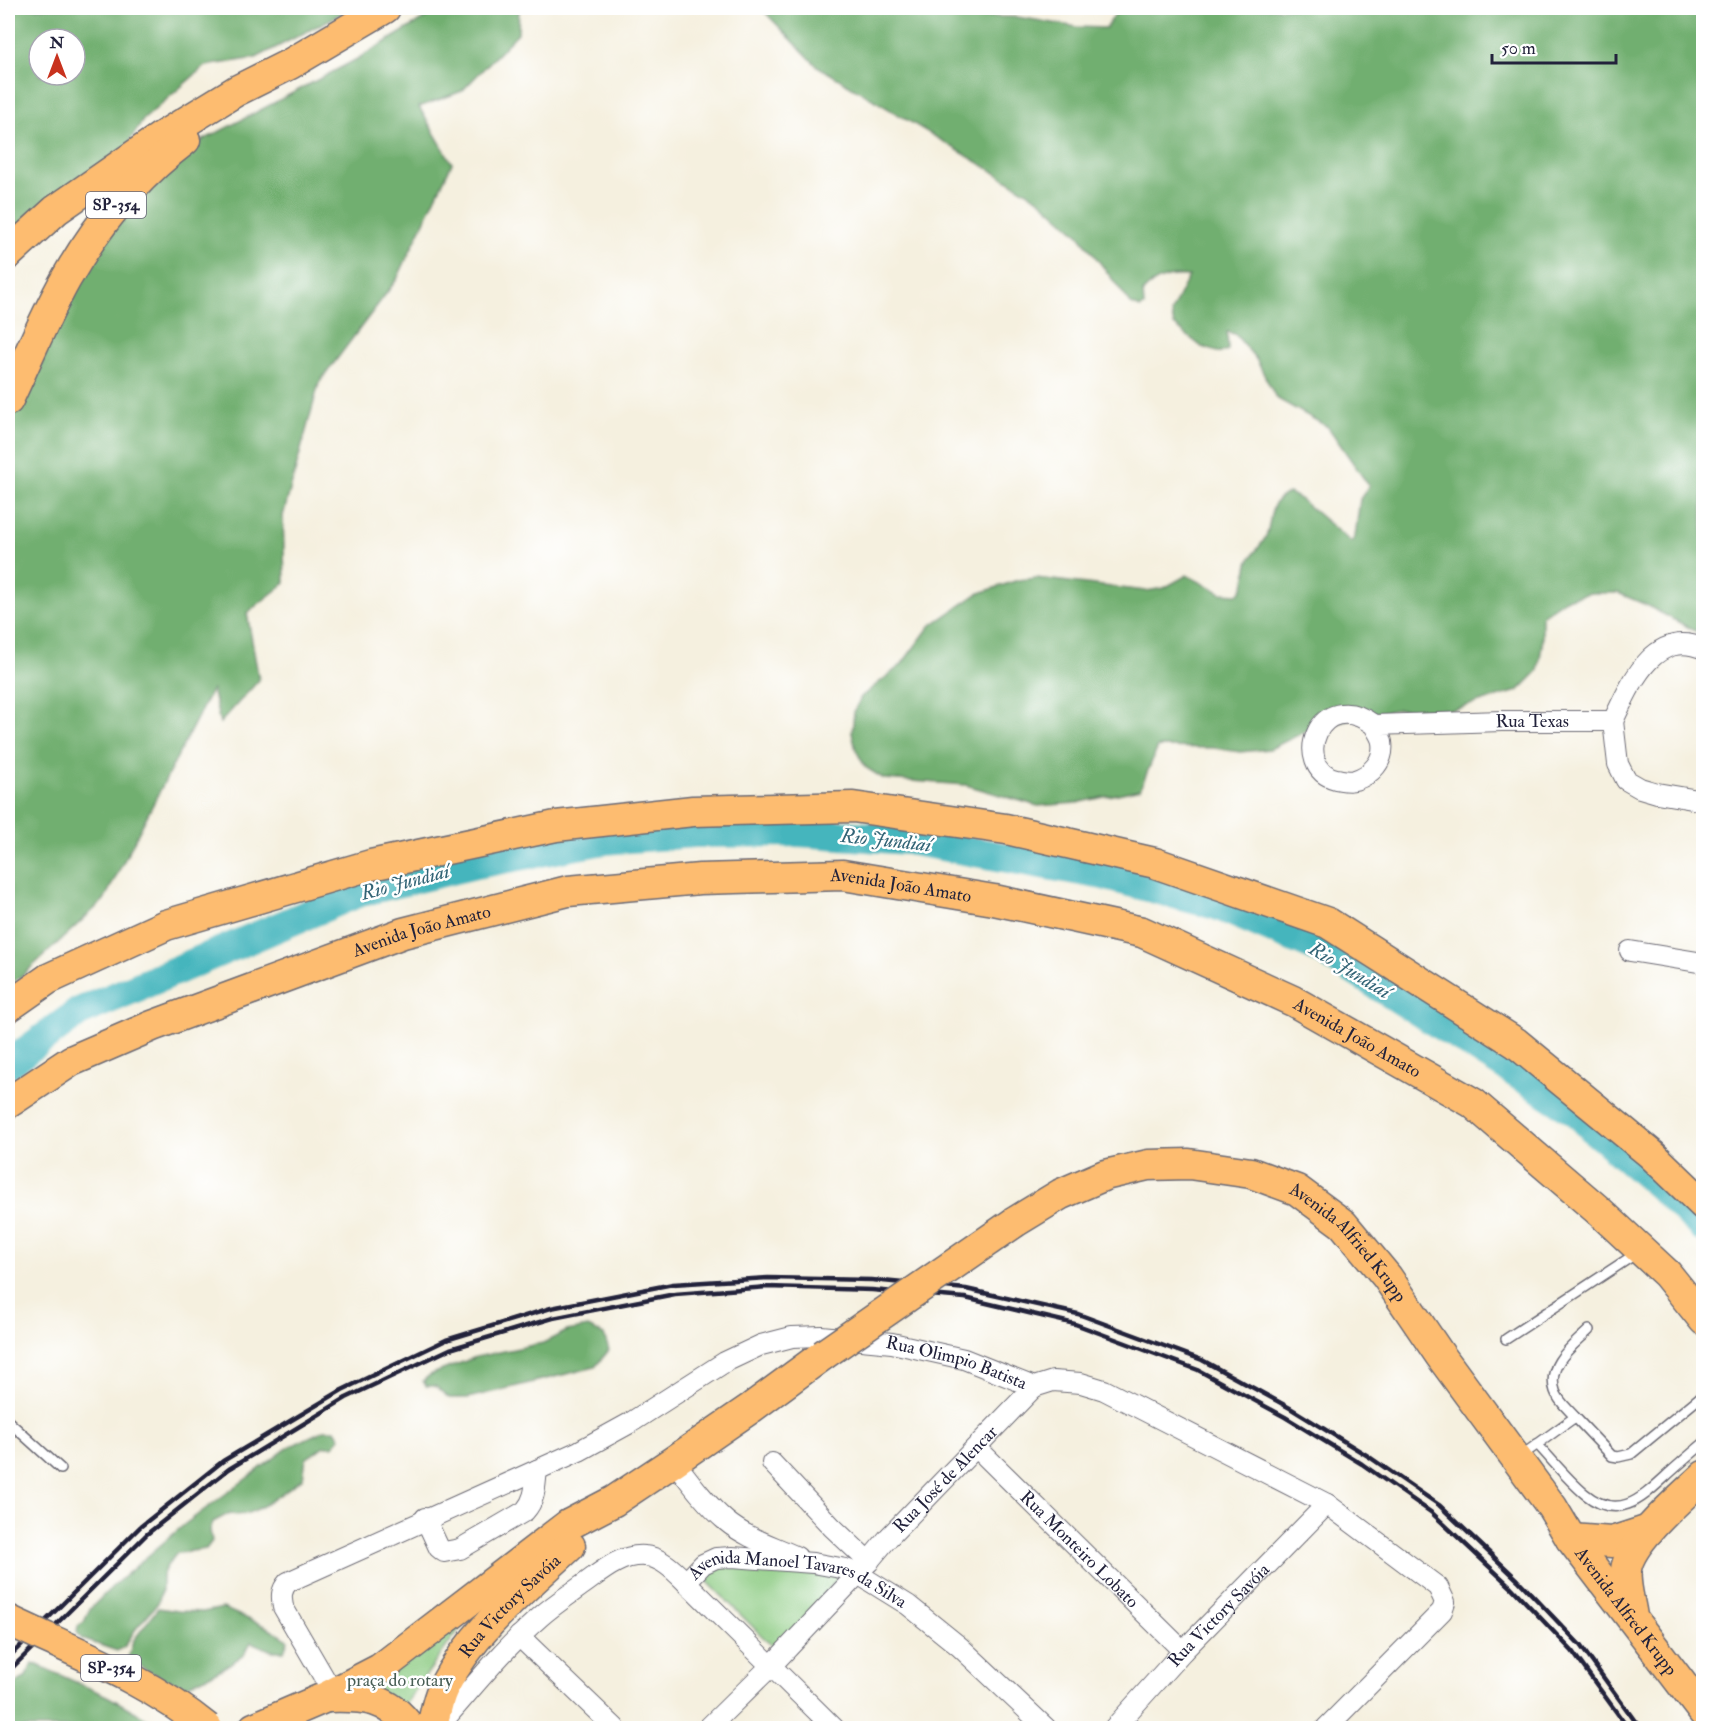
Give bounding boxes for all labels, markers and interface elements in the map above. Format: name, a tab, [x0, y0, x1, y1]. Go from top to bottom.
north arrow	[27, 27, 87, 87]
scale bar	[1492, 27, 1616, 65]
text: N	[49, 33, 65, 53]
text: 50 m	[1501, 37, 1536, 60]
road number: SP-354	[86, 192, 146, 218]
street label: Rua Texas	[1495, 709, 1569, 733]
water label: Rio Jundiaí	[839, 823, 936, 858]
water label: Rio Jundiaí	[357, 857, 455, 906]
street label: Avenida João Amato	[829, 863, 973, 908]
street label: Avenida João Amato	[348, 900, 493, 963]
water label: Rio Jundiaí	[1304, 935, 1398, 1006]
street label: Avenida João Amato	[1289, 992, 1426, 1083]
street label: Avenida Alfried Krupp	[1286, 1176, 1412, 1306]
street label: Rua Olimpio Batista	[884, 1331, 1031, 1395]
street label: Rua José de Alencar	[888, 1420, 1002, 1538]
street label: Rua Monteiro Lobato	[1015, 1485, 1144, 1613]
street label: Avenida Alfred Krupp	[1569, 1542, 1683, 1680]
street label: Avenida Manoel Tavares da Silva	[682, 1545, 912, 1613]
street label: Rua Victory Savóia	[454, 1549, 566, 1662]
street label: Rua Victory Savóia	[1163, 1558, 1275, 1672]
road number: SP-354	[81, 1655, 141, 1681]
park label: praça do rotary	[346, 1669, 454, 1692]

